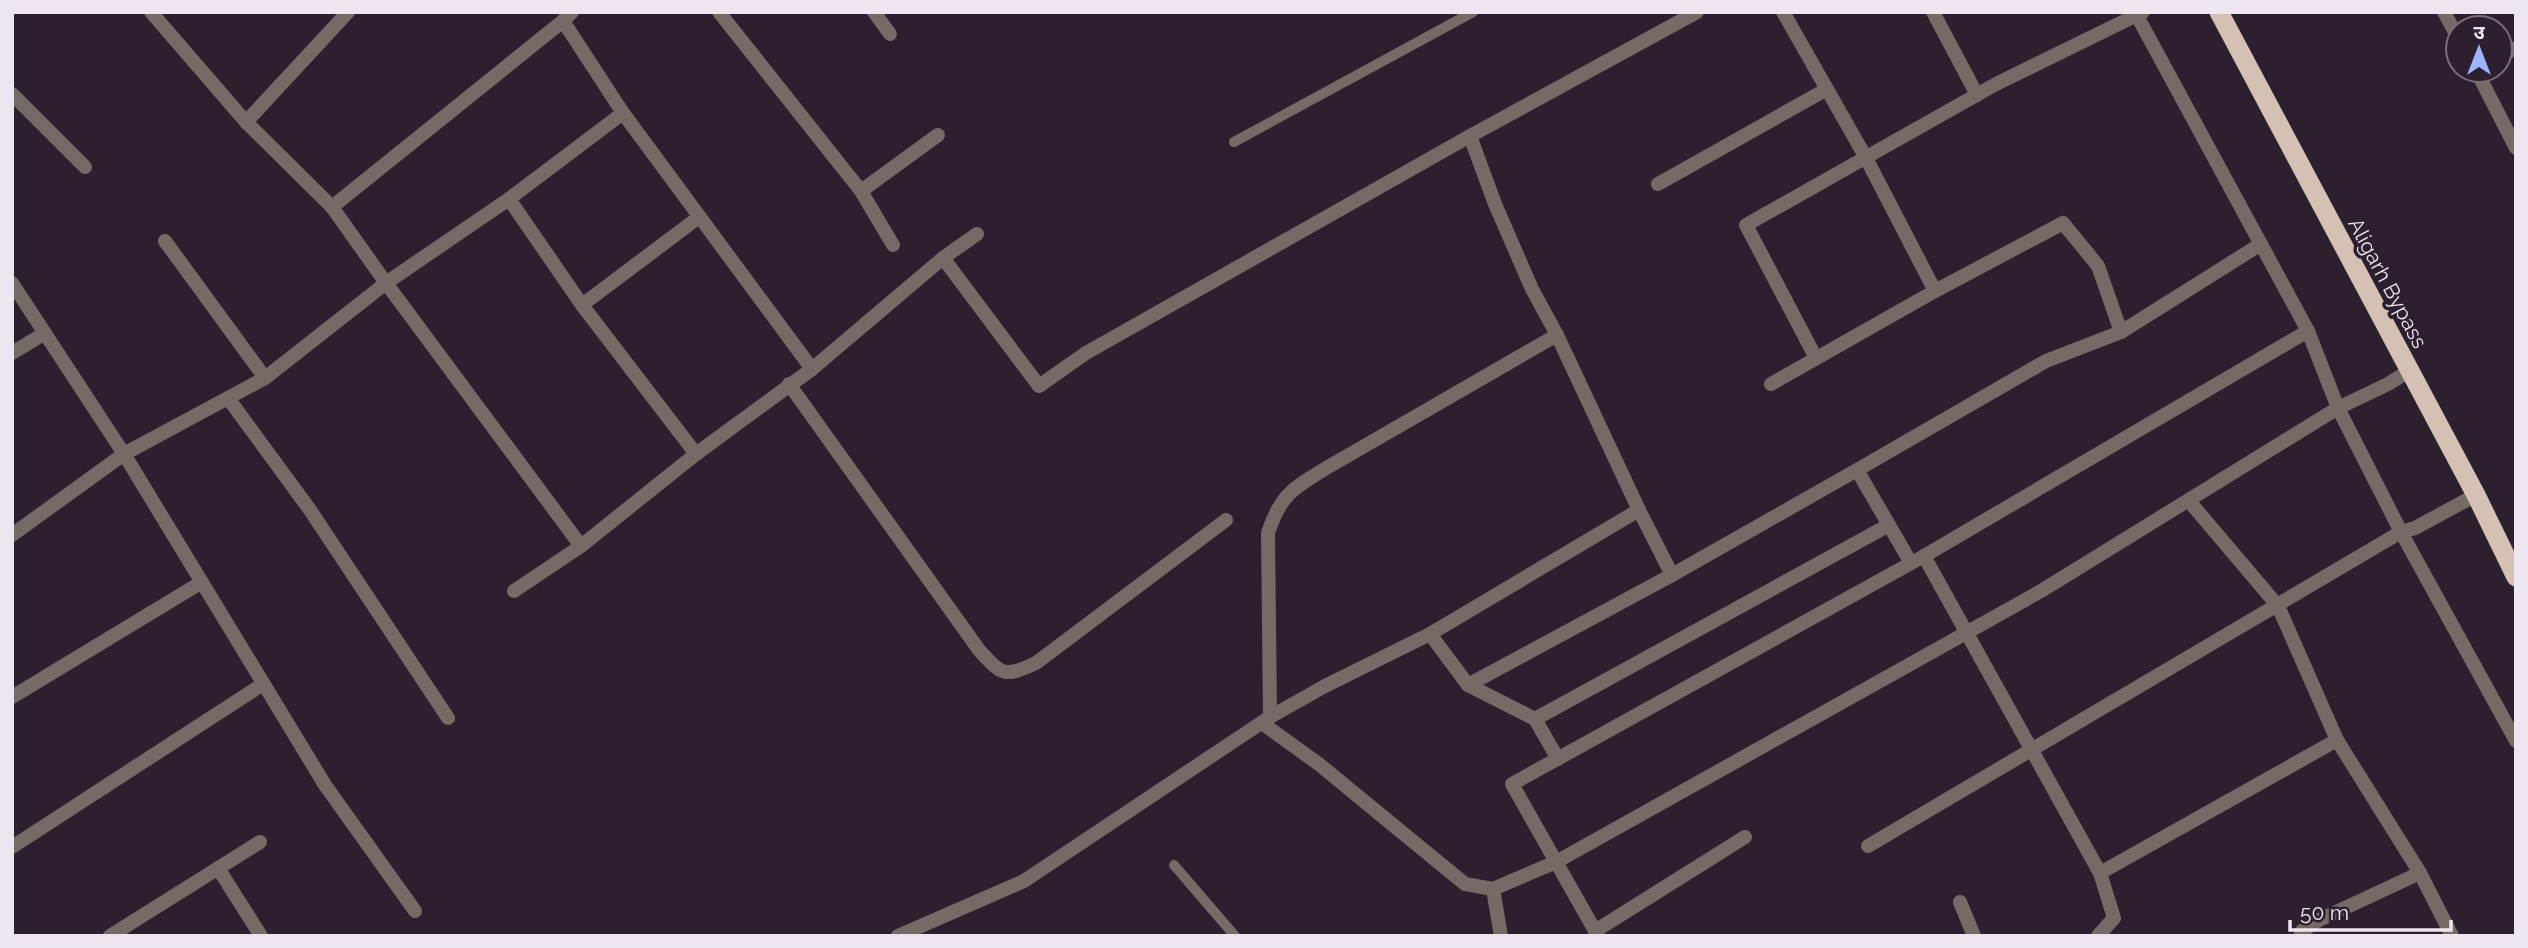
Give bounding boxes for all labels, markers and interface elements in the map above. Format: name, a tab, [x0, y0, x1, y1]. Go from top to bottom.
north arrow	[2444, 14, 2514, 84]
text: उ	[2473, 21, 2485, 43]
street label: Aligarh Bypass	[2343, 214, 2433, 352]
scale bar	[2290, 888, 2451, 932]
text: 50 m	[2300, 900, 2349, 925]

